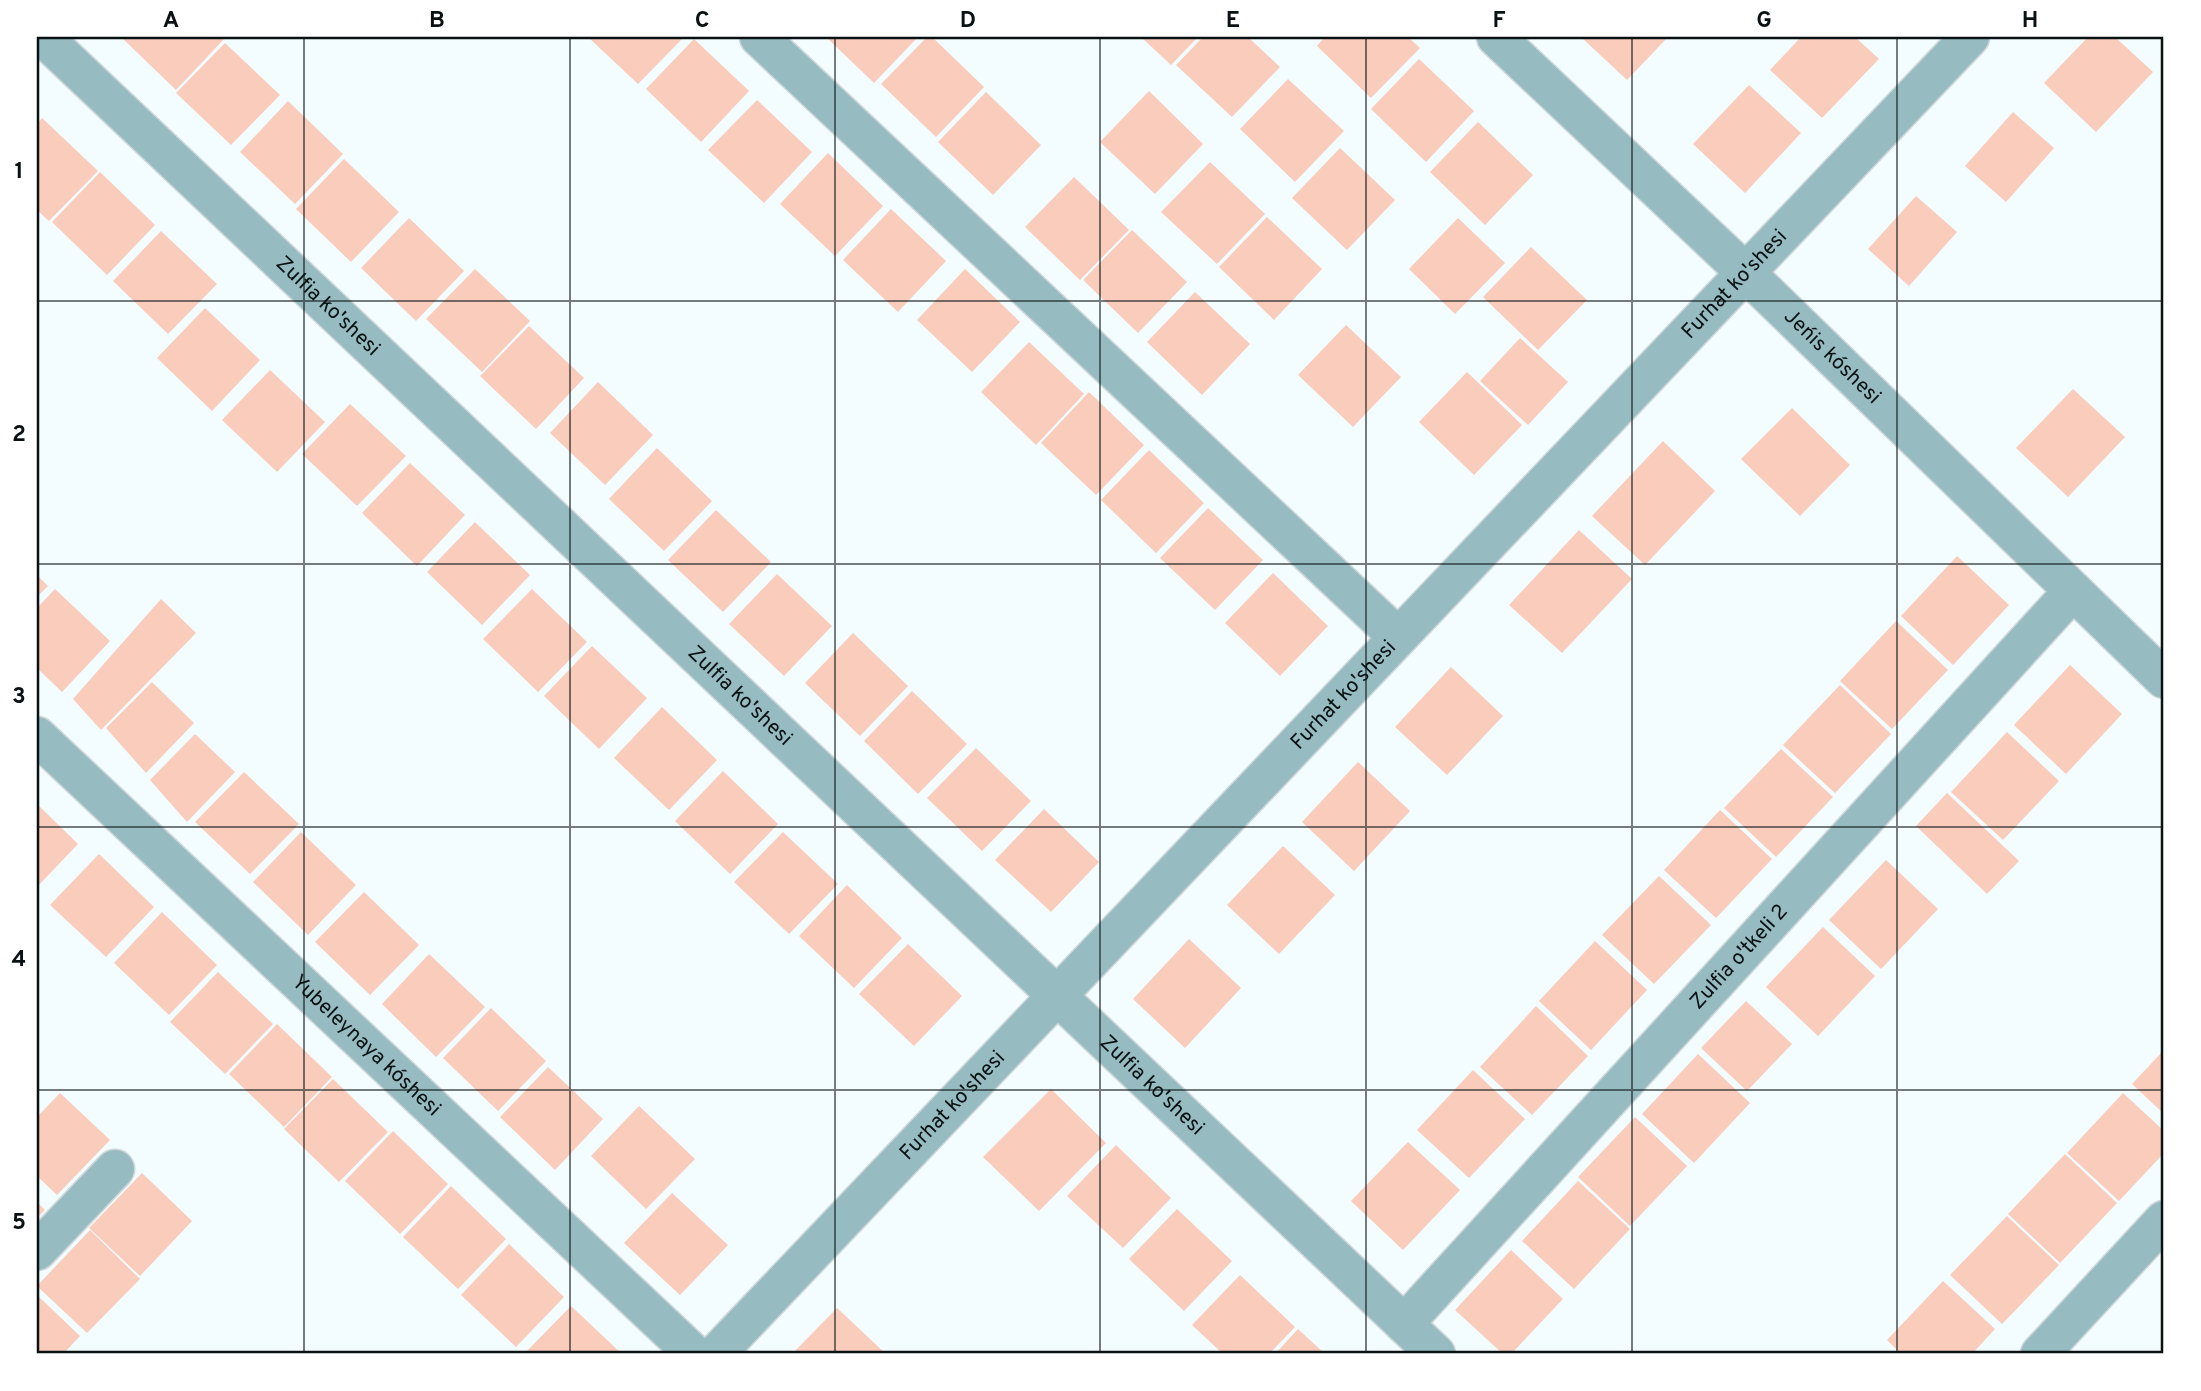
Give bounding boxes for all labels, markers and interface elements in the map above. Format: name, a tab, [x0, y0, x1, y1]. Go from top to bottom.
text: A	[163, 7, 179, 36]
text: B	[429, 7, 445, 36]
text: C	[695, 7, 709, 36]
text: D	[960, 7, 976, 36]
text: E	[1226, 7, 1240, 36]
text: F	[1492, 7, 1506, 36]
text: G	[1756, 7, 1772, 36]
text: H	[2022, 7, 2038, 36]
text: 1	[14, 158, 24, 187]
street label: Furhat ko'shesi	[1676, 224, 1793, 345]
street label: Zulfia ko'shesi	[270, 250, 386, 362]
street label: Jeńis kóshesi	[1778, 303, 1887, 410]
text: 2	[12, 421, 26, 450]
street label: Furhat ko'shesi	[1285, 634, 1402, 756]
street label: Zulfia ko'shesi	[682, 640, 798, 752]
text: 3	[12, 683, 26, 712]
street label: Zulfia o'tkeli 2	[1684, 899, 1794, 1015]
text: 4	[12, 946, 26, 975]
street label: Yubeleynaya kóshesi	[286, 969, 447, 1122]
street label: Zulfia ko'shesi	[1094, 1029, 1210, 1141]
street label: Furhat ko'shesi	[894, 1045, 1011, 1166]
text: 5	[12, 1209, 26, 1238]

